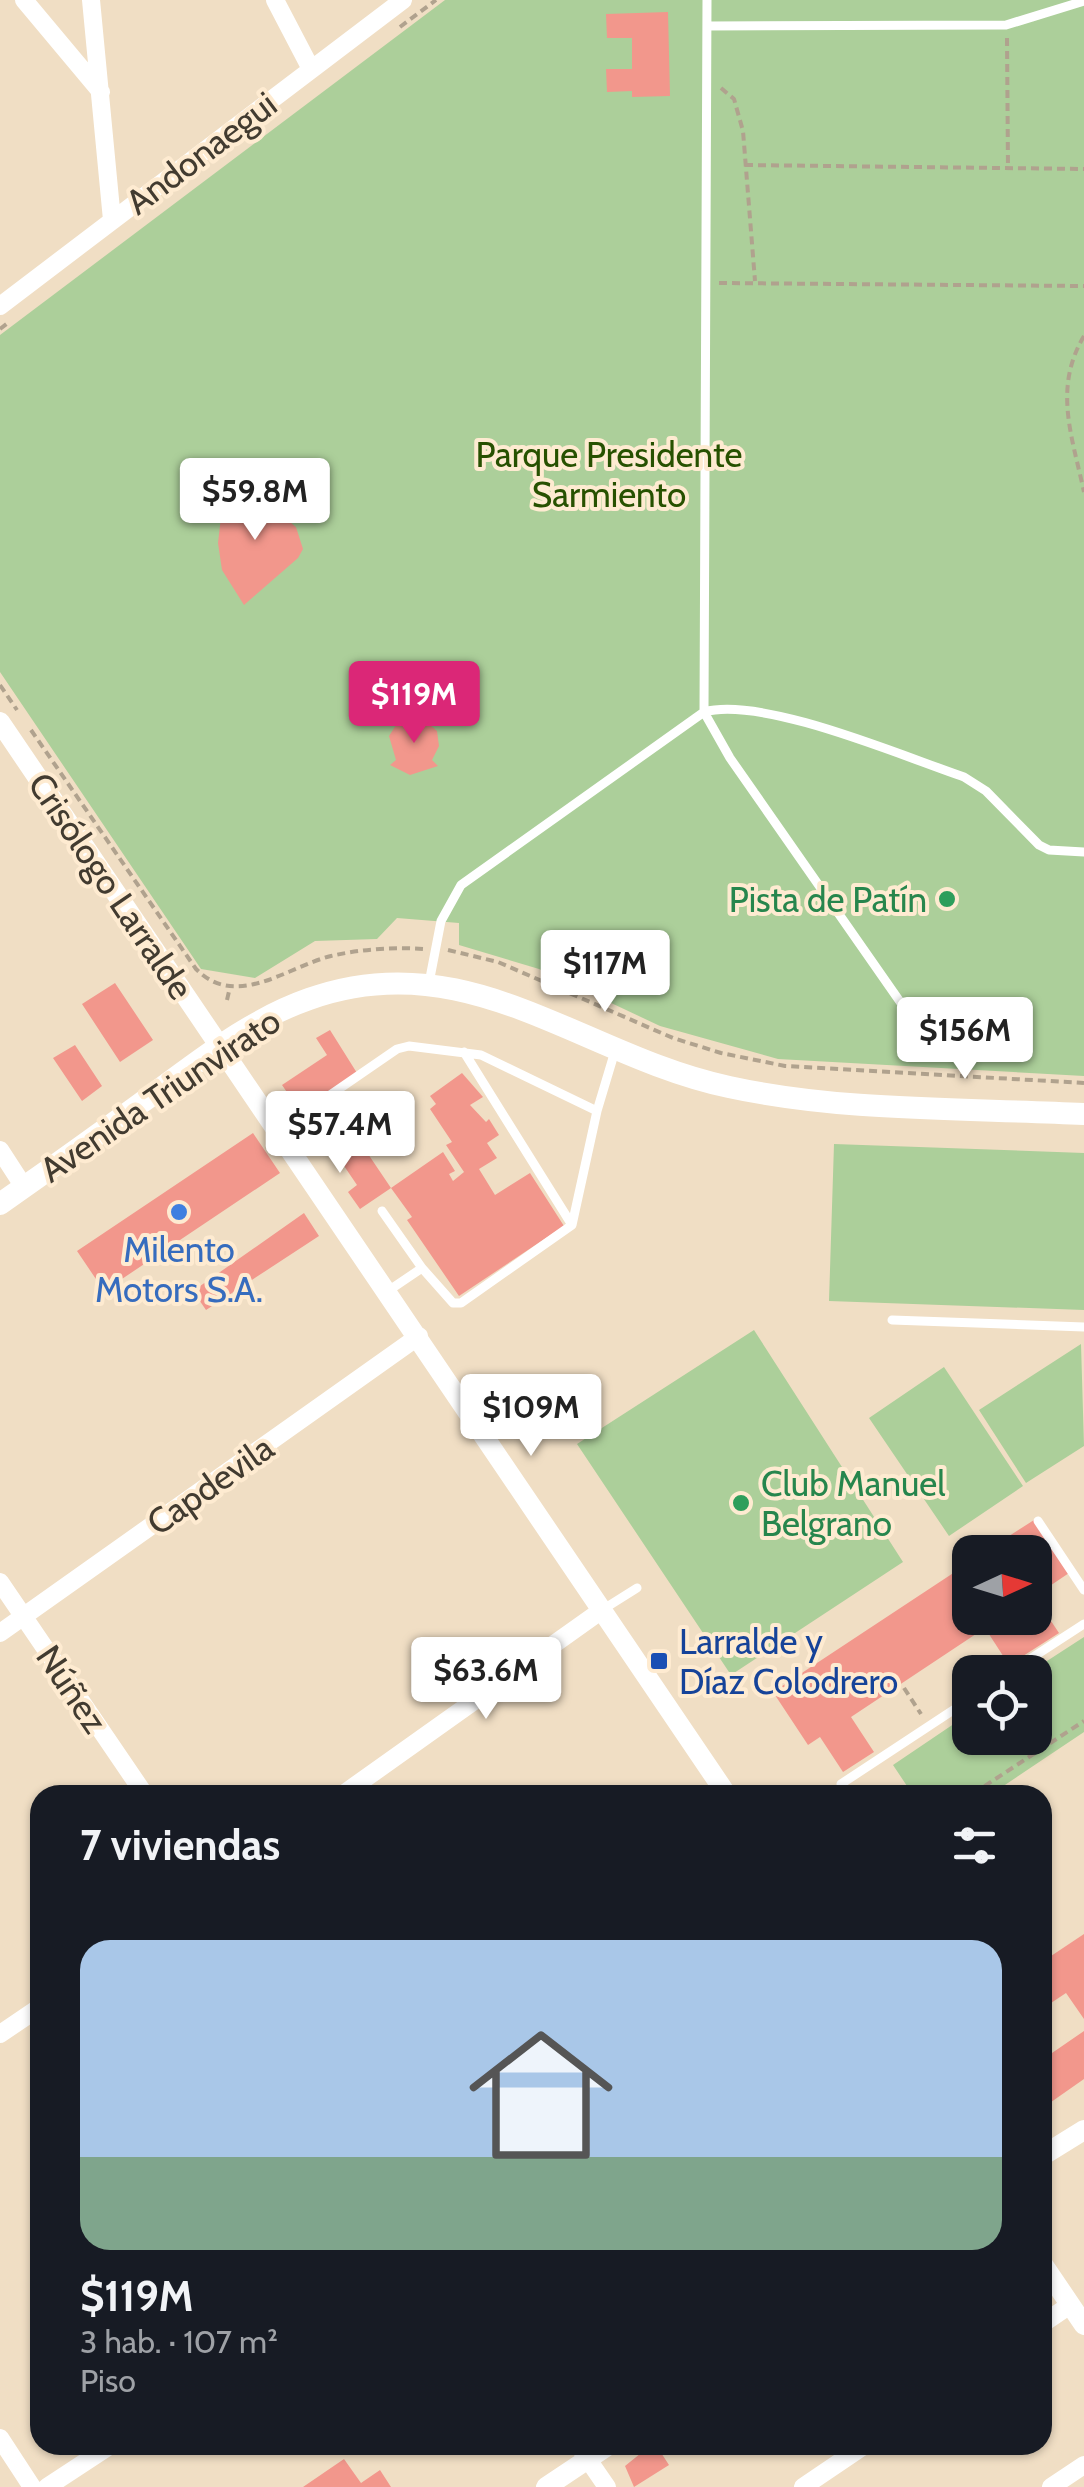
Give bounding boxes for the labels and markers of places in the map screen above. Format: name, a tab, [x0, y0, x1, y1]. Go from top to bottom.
pin: $59.8M	[174, 458, 336, 543]
pin: $119M	[344, 661, 484, 746]
place label: Pista de Patín	[729, 878, 927, 921]
marker: Pista de Patín	[936, 888, 958, 910]
pin: $117M	[535, 930, 675, 1015]
pin: $156M	[895, 997, 1035, 1082]
pin: $57.4M	[259, 1091, 421, 1176]
marker: Milento Motors S.A.	[168, 1201, 190, 1223]
place label: Milento Motors S.A.	[95, 1228, 263, 1311]
pin: $109M	[461, 1374, 601, 1459]
place label: Club Manuel Belgrano	[761, 1462, 946, 1545]
marker: Club Manuel Belgrano	[730, 1492, 752, 1514]
place label: Larralde y Díaz Colodrero	[679, 1620, 898, 1703]
pin: $63.6M	[405, 1637, 567, 1722]
marker: Larralde y Díaz Colodrero	[648, 1650, 670, 1672]

